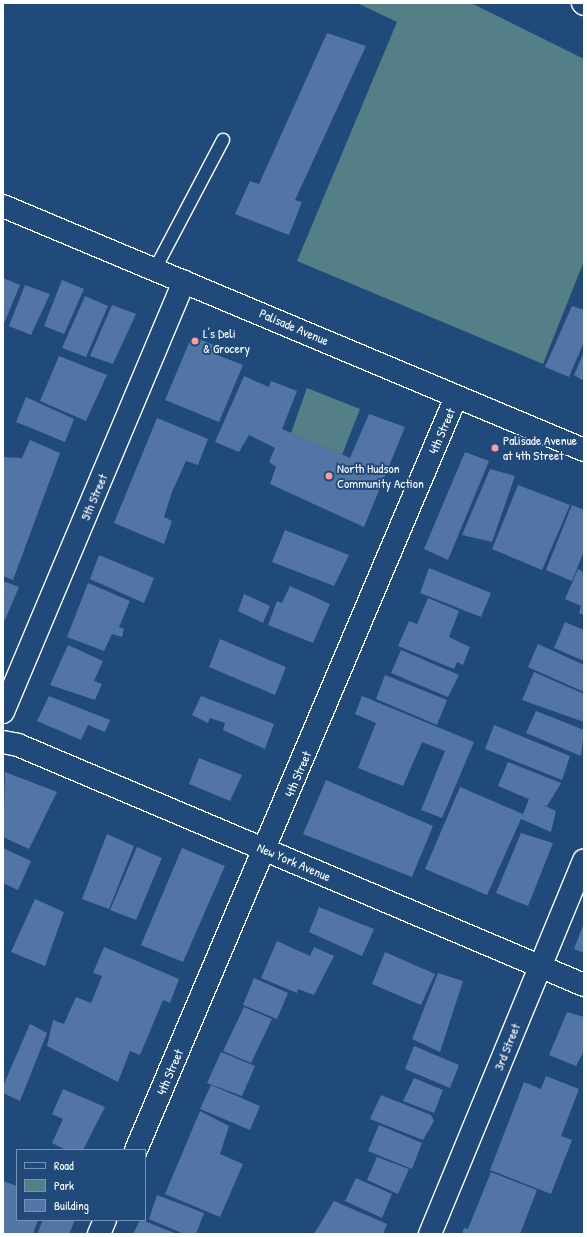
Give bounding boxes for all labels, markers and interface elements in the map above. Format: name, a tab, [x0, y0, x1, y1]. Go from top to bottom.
street label: Palisade Avenue	[257, 305, 331, 349]
place label: L's Deli & Grocery	[203, 326, 250, 357]
marker: L's Deli & Grocery	[190, 336, 200, 346]
street label: 4th Street	[425, 406, 459, 456]
place label: Palisade Avenue at 4th Street	[503, 433, 577, 464]
marker: Palisade Avenue at 4th Street	[490, 443, 500, 453]
place label: North Hudson Community Action	[337, 461, 424, 492]
marker: North Hudson Community Action	[324, 471, 334, 481]
street label: 5th Street	[77, 472, 111, 522]
street label: 4th Street	[281, 749, 315, 799]
street label: New York Avenue	[255, 839, 333, 885]
street label: 3rd Street	[491, 1021, 523, 1073]
street label: 4th Street	[153, 1047, 187, 1097]
legend	[16, 1149, 146, 1221]
text: Road	[54, 1157, 74, 1174]
text: Park	[54, 1177, 74, 1194]
text: Building	[54, 1197, 89, 1214]

